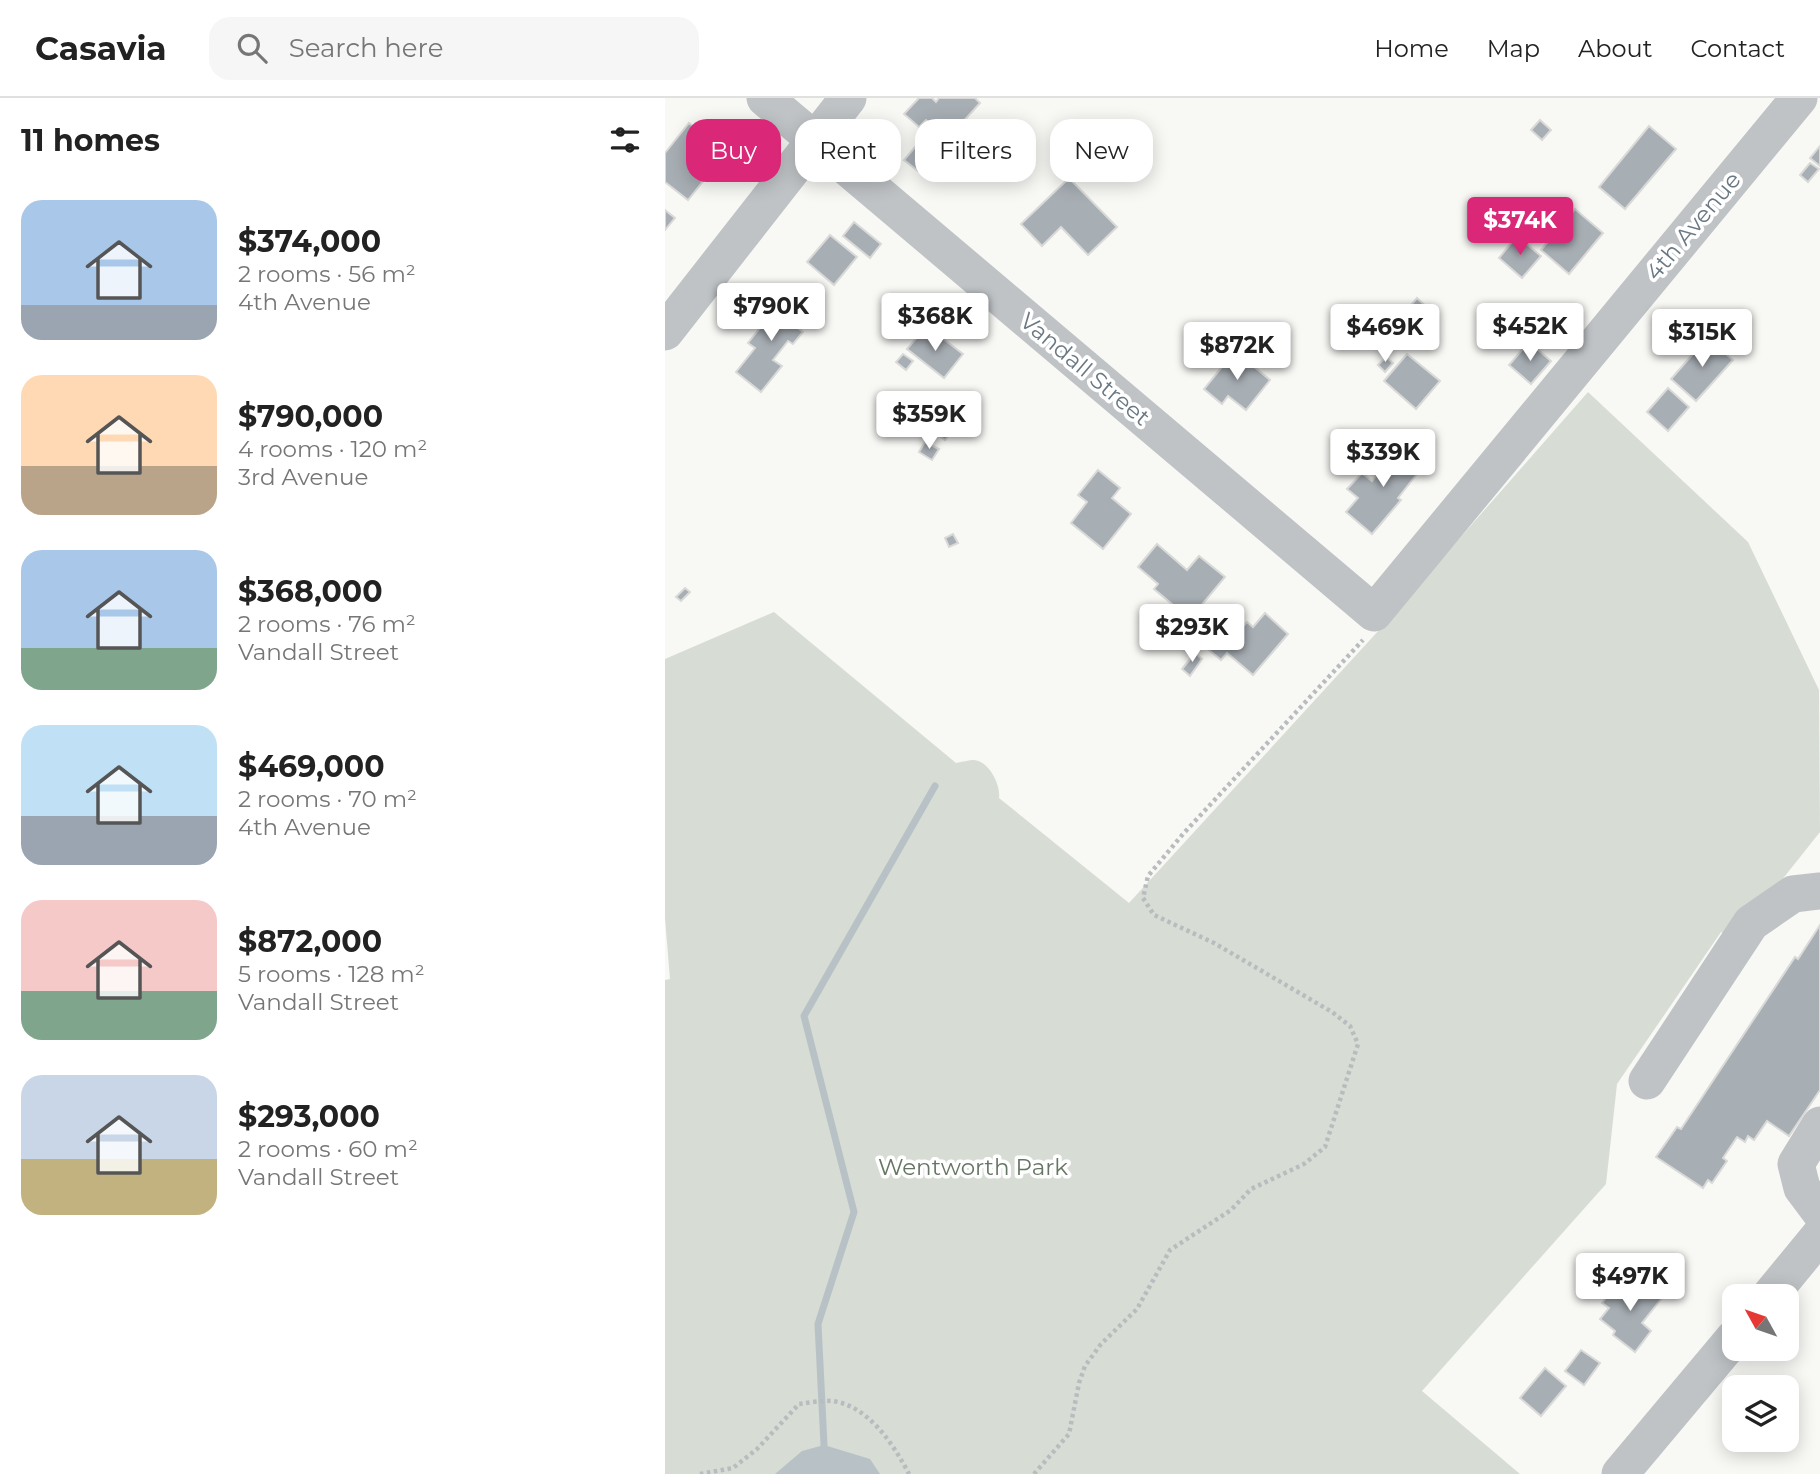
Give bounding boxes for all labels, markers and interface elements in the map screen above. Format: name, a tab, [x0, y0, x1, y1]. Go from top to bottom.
search box	[209, 17, 699, 80]
text: Casavia	[35, 28, 167, 68]
icon: search	[233, 29, 271, 67]
text: Search here	[289, 32, 443, 64]
text: Home	[1374, 34, 1449, 63]
text: Map	[1487, 34, 1540, 63]
text: About	[1578, 34, 1652, 63]
text: Contact	[1690, 34, 1785, 63]
chip: Buy	[686, 119, 781, 182]
chip: Rent	[795, 119, 901, 182]
chip: Filters	[915, 119, 1036, 182]
chip: New	[1050, 119, 1153, 182]
icon: filters	[606, 121, 644, 159]
text: 11 homes	[21, 122, 160, 159]
street label: 4th Avenue	[1640, 166, 1746, 286]
pin: $374K	[1471, 198, 1569, 257]
text: $374K	[1483, 206, 1557, 234]
text: $374,000	[238, 223, 381, 260]
icon: home	[77, 228, 161, 312]
text: 2 rooms · 56 m²	[238, 260, 416, 288]
pin: $790K	[722, 284, 820, 343]
text: 4th Avenue	[238, 288, 371, 316]
text: $790K	[733, 292, 809, 320]
pin: $368K	[886, 294, 984, 353]
text: $368K	[897, 302, 973, 330]
pin: $452K	[1481, 303, 1579, 363]
pin: $469K	[1336, 304, 1434, 364]
street label: Vandall Street	[1014, 307, 1156, 431]
pin: $315K	[1653, 310, 1751, 369]
text: $452K	[1493, 312, 1567, 340]
text: $469K	[1346, 313, 1424, 341]
text: $315K	[1668, 318, 1736, 346]
pin: $872K	[1188, 322, 1286, 382]
text: $872K	[1200, 331, 1274, 359]
pin: $359K	[880, 392, 978, 451]
text: $790,000	[238, 398, 383, 435]
text: $359K	[892, 400, 966, 428]
icon: home	[77, 403, 161, 487]
pin: $339K	[1334, 430, 1432, 489]
text: 4 rooms · 120 m²	[238, 435, 427, 463]
text: $339K	[1346, 438, 1420, 466]
text: 3rd Avenue	[238, 463, 368, 491]
text: $368,000	[238, 573, 383, 610]
icon: home	[77, 578, 161, 662]
pin: $293K	[1143, 604, 1241, 664]
text: 2 rooms · 76 m²	[238, 610, 416, 638]
text: $293K	[1155, 613, 1229, 641]
text: Vandall Street	[238, 638, 399, 666]
text: $469,000	[238, 748, 385, 785]
icon: home	[77, 753, 161, 837]
text: 2 rooms · 70 m²	[238, 785, 417, 813]
text: 4th Avenue	[238, 813, 371, 841]
text: $872,000	[238, 923, 382, 960]
icon: home	[77, 928, 161, 1012]
text: 5 rooms · 128 m²	[238, 960, 425, 988]
text: Vandall Street	[238, 988, 399, 1016]
text: $293,000	[238, 1098, 380, 1135]
icon: home	[77, 1103, 161, 1187]
text: 2 rooms · 60 m²	[238, 1135, 418, 1163]
park label: Wentworth Park	[878, 1153, 1068, 1181]
text: Vandall Street	[238, 1163, 399, 1191]
pin: $497K	[1581, 1254, 1679, 1313]
text: $497K	[1592, 1262, 1668, 1290]
north arrow	[1722, 1284, 1799, 1362]
map controls	[1722, 1284, 1799, 1452]
button: layers	[1722, 1375, 1799, 1452]

